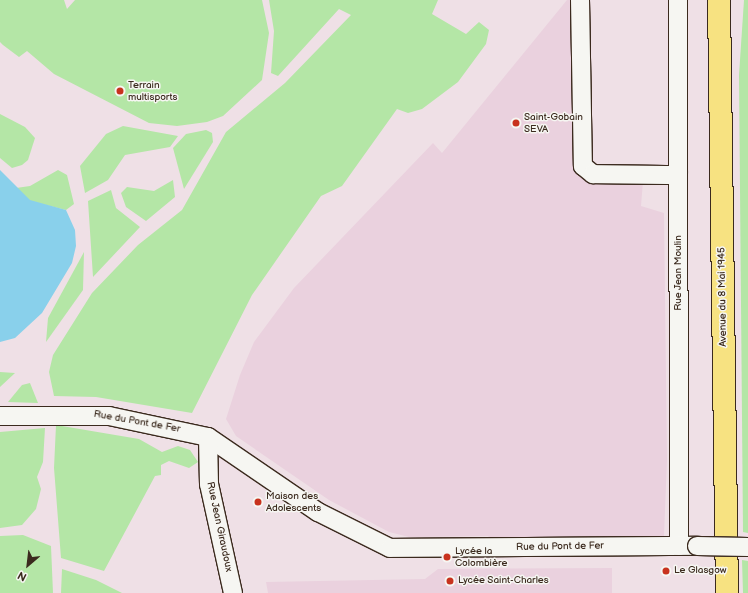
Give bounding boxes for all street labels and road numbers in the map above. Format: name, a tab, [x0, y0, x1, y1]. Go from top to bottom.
street label: Rue Jean Moulin	[673, 235, 685, 311]
street label: Avenue du 8 Mai 1945	[716, 247, 730, 347]
street label: Rue du Pont de Fer	[93, 408, 181, 436]
street label: Rue Jean Giraudoux	[204, 481, 234, 573]
street label: Rue du Pont de Fer	[516, 540, 604, 554]

